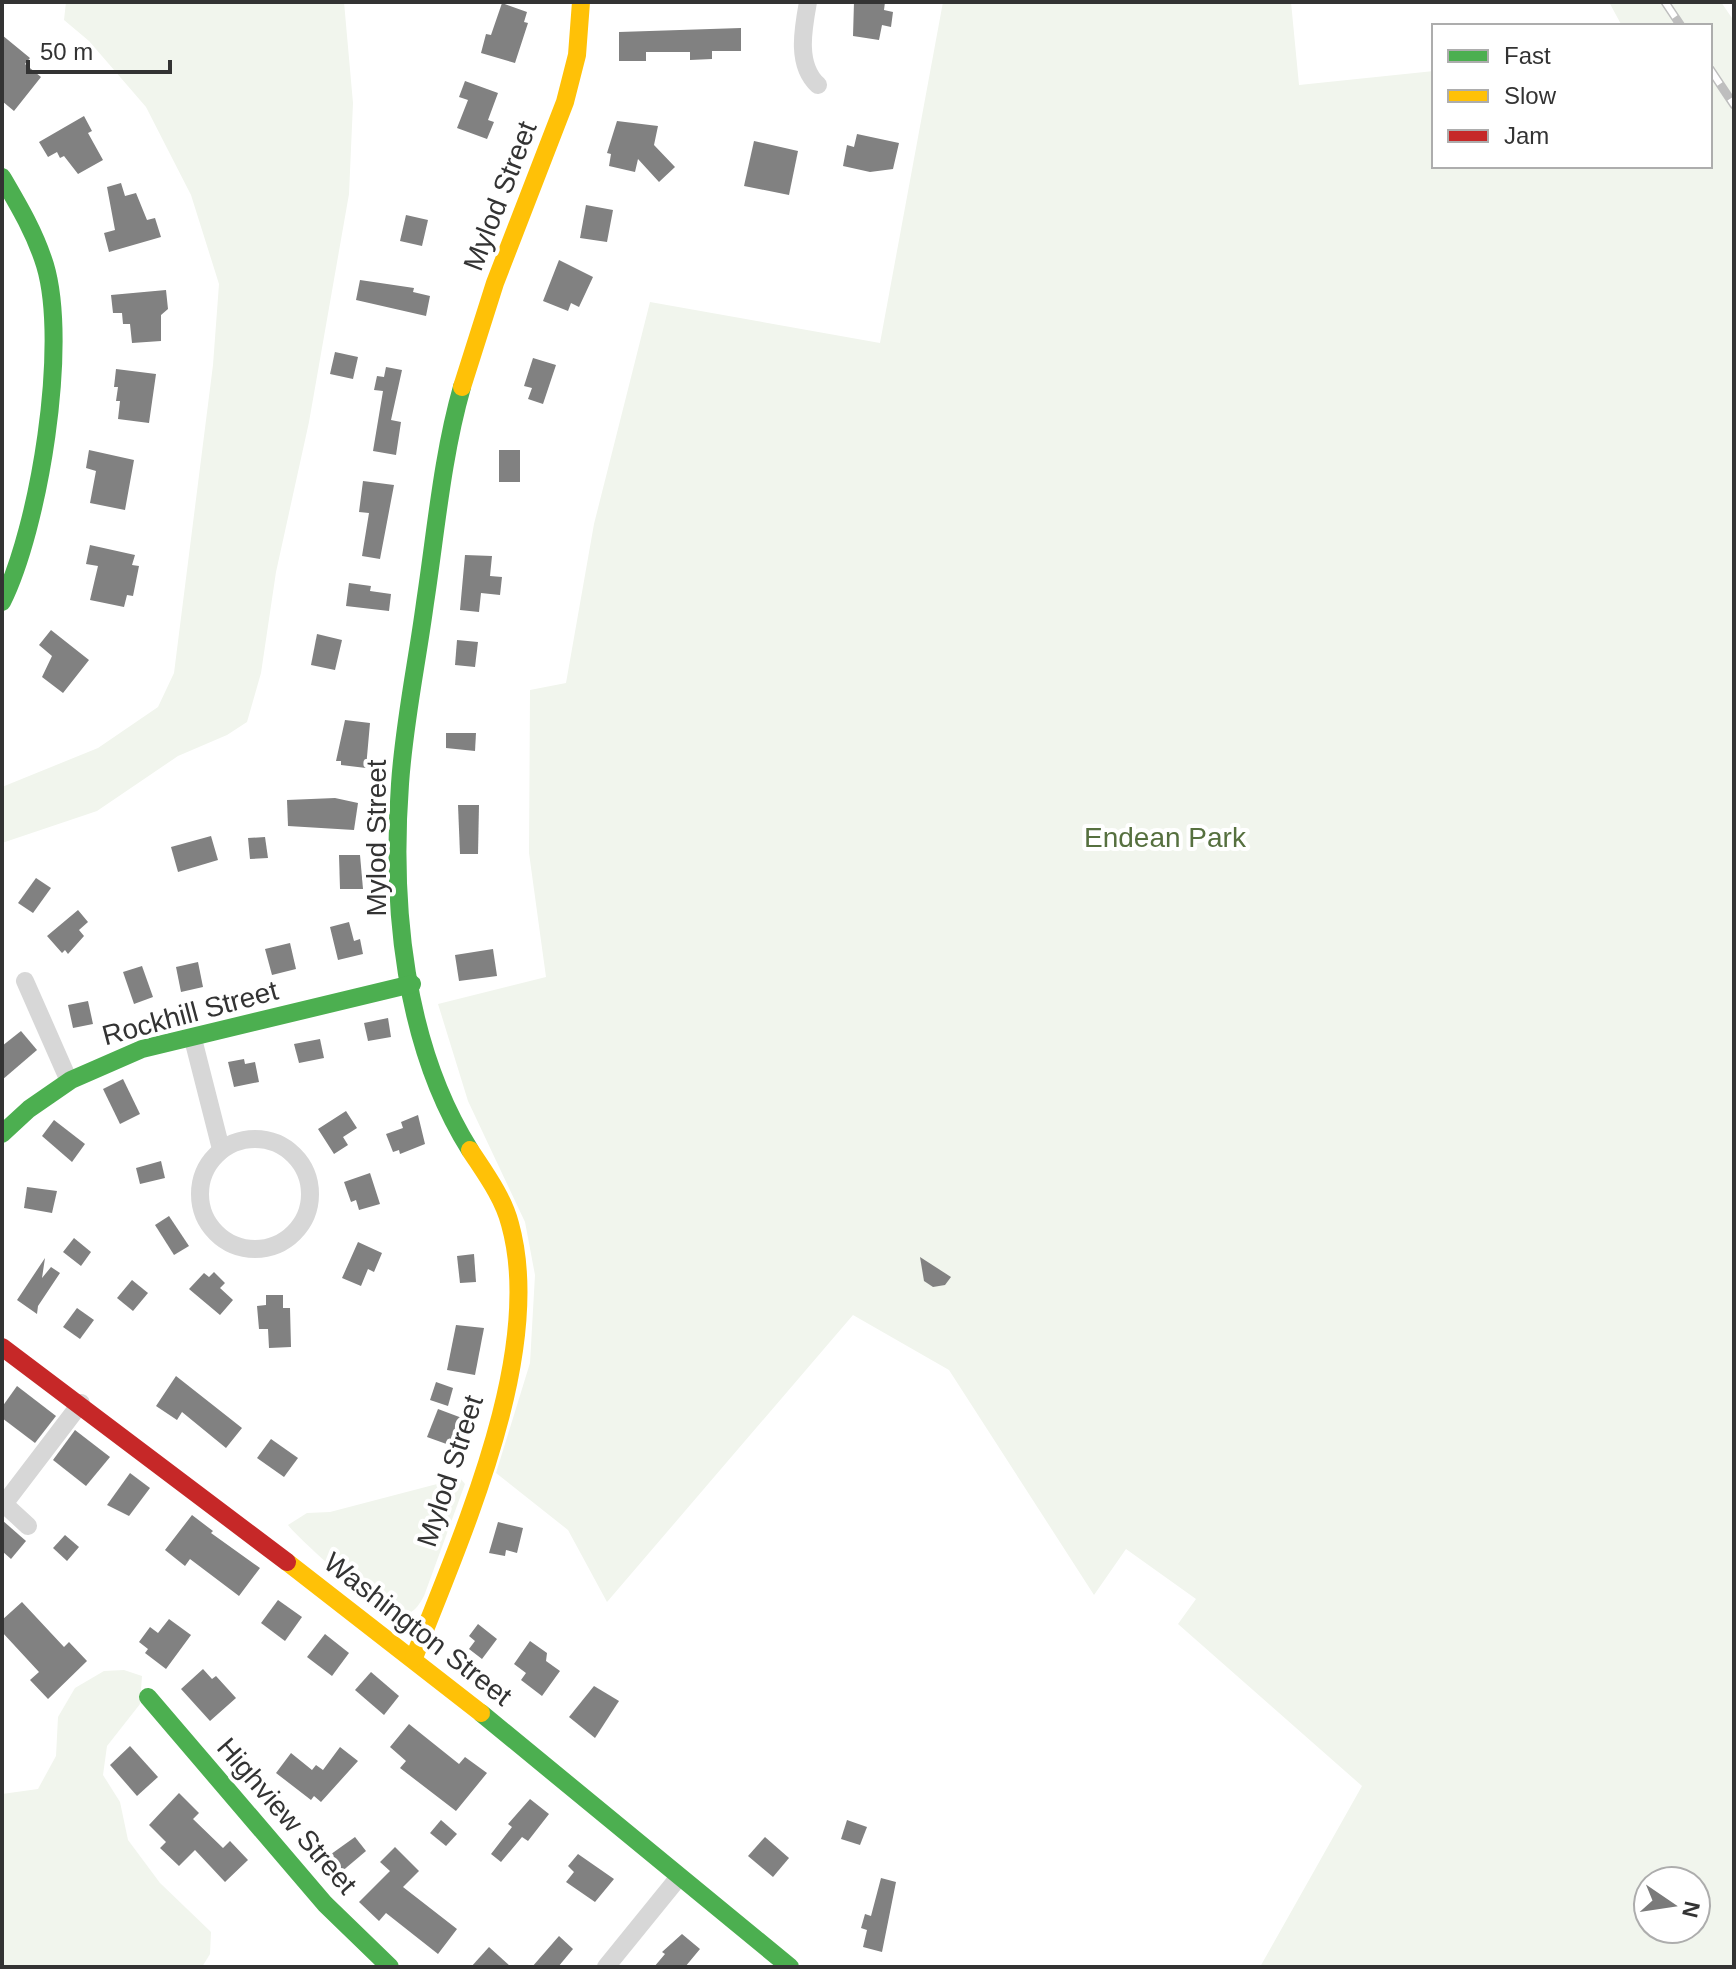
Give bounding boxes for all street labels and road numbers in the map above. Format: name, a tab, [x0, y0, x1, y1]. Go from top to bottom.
street label: Mylod Street	[457, 117, 543, 275]
street label: Mylod Street	[361, 759, 392, 917]
street label: Rockhill Street	[99, 975, 281, 1051]
street label: Mylod Street	[411, 1391, 489, 1551]
street label: Washington Street	[318, 1546, 518, 1712]
street label: Highview Street	[211, 1732, 363, 1900]

